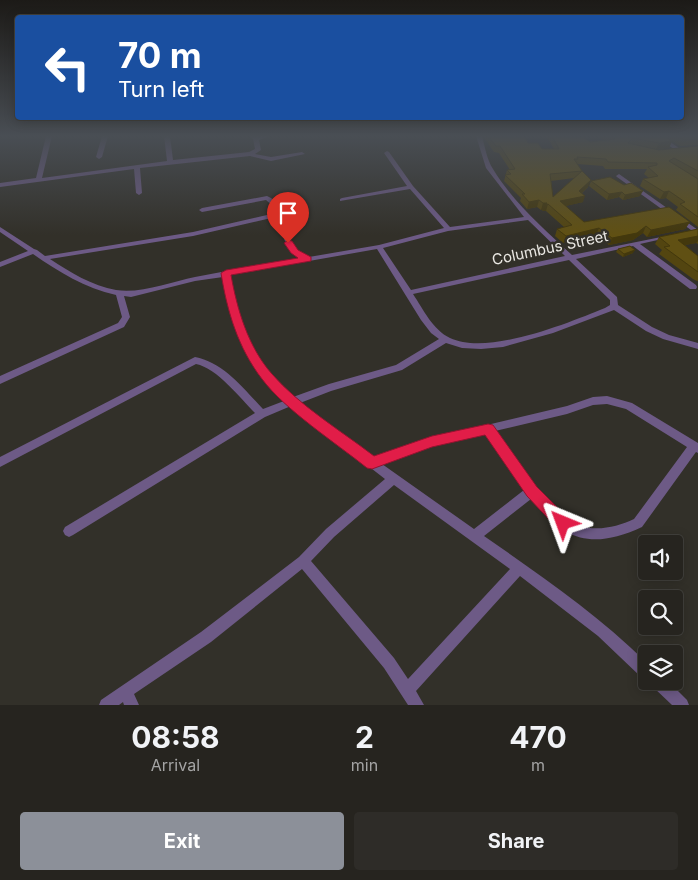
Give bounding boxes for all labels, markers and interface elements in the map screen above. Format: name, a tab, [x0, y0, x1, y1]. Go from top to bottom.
text: 70 m	[118, 34, 202, 76]
icon: left	[35, 35, 100, 100]
text: Turn left	[118, 76, 204, 102]
pin	[267, 192, 309, 243]
icon: arrive	[274, 199, 302, 227]
street label: Columbus Street	[490, 226, 610, 269]
position arrow	[536, 496, 588, 548]
map controls	[638, 535, 683, 690]
button: sound	[638, 535, 683, 580]
button: search	[638, 590, 683, 635]
button: layers	[638, 645, 683, 690]
text: 08:58	[131, 719, 220, 755]
text: 2	[355, 719, 374, 755]
text: 470	[509, 719, 567, 755]
text: Arrival	[151, 755, 200, 775]
text: min	[351, 755, 378, 775]
text: m	[531, 755, 545, 775]
button: Exit	[20, 812, 344, 870]
button: Share	[354, 812, 678, 870]

